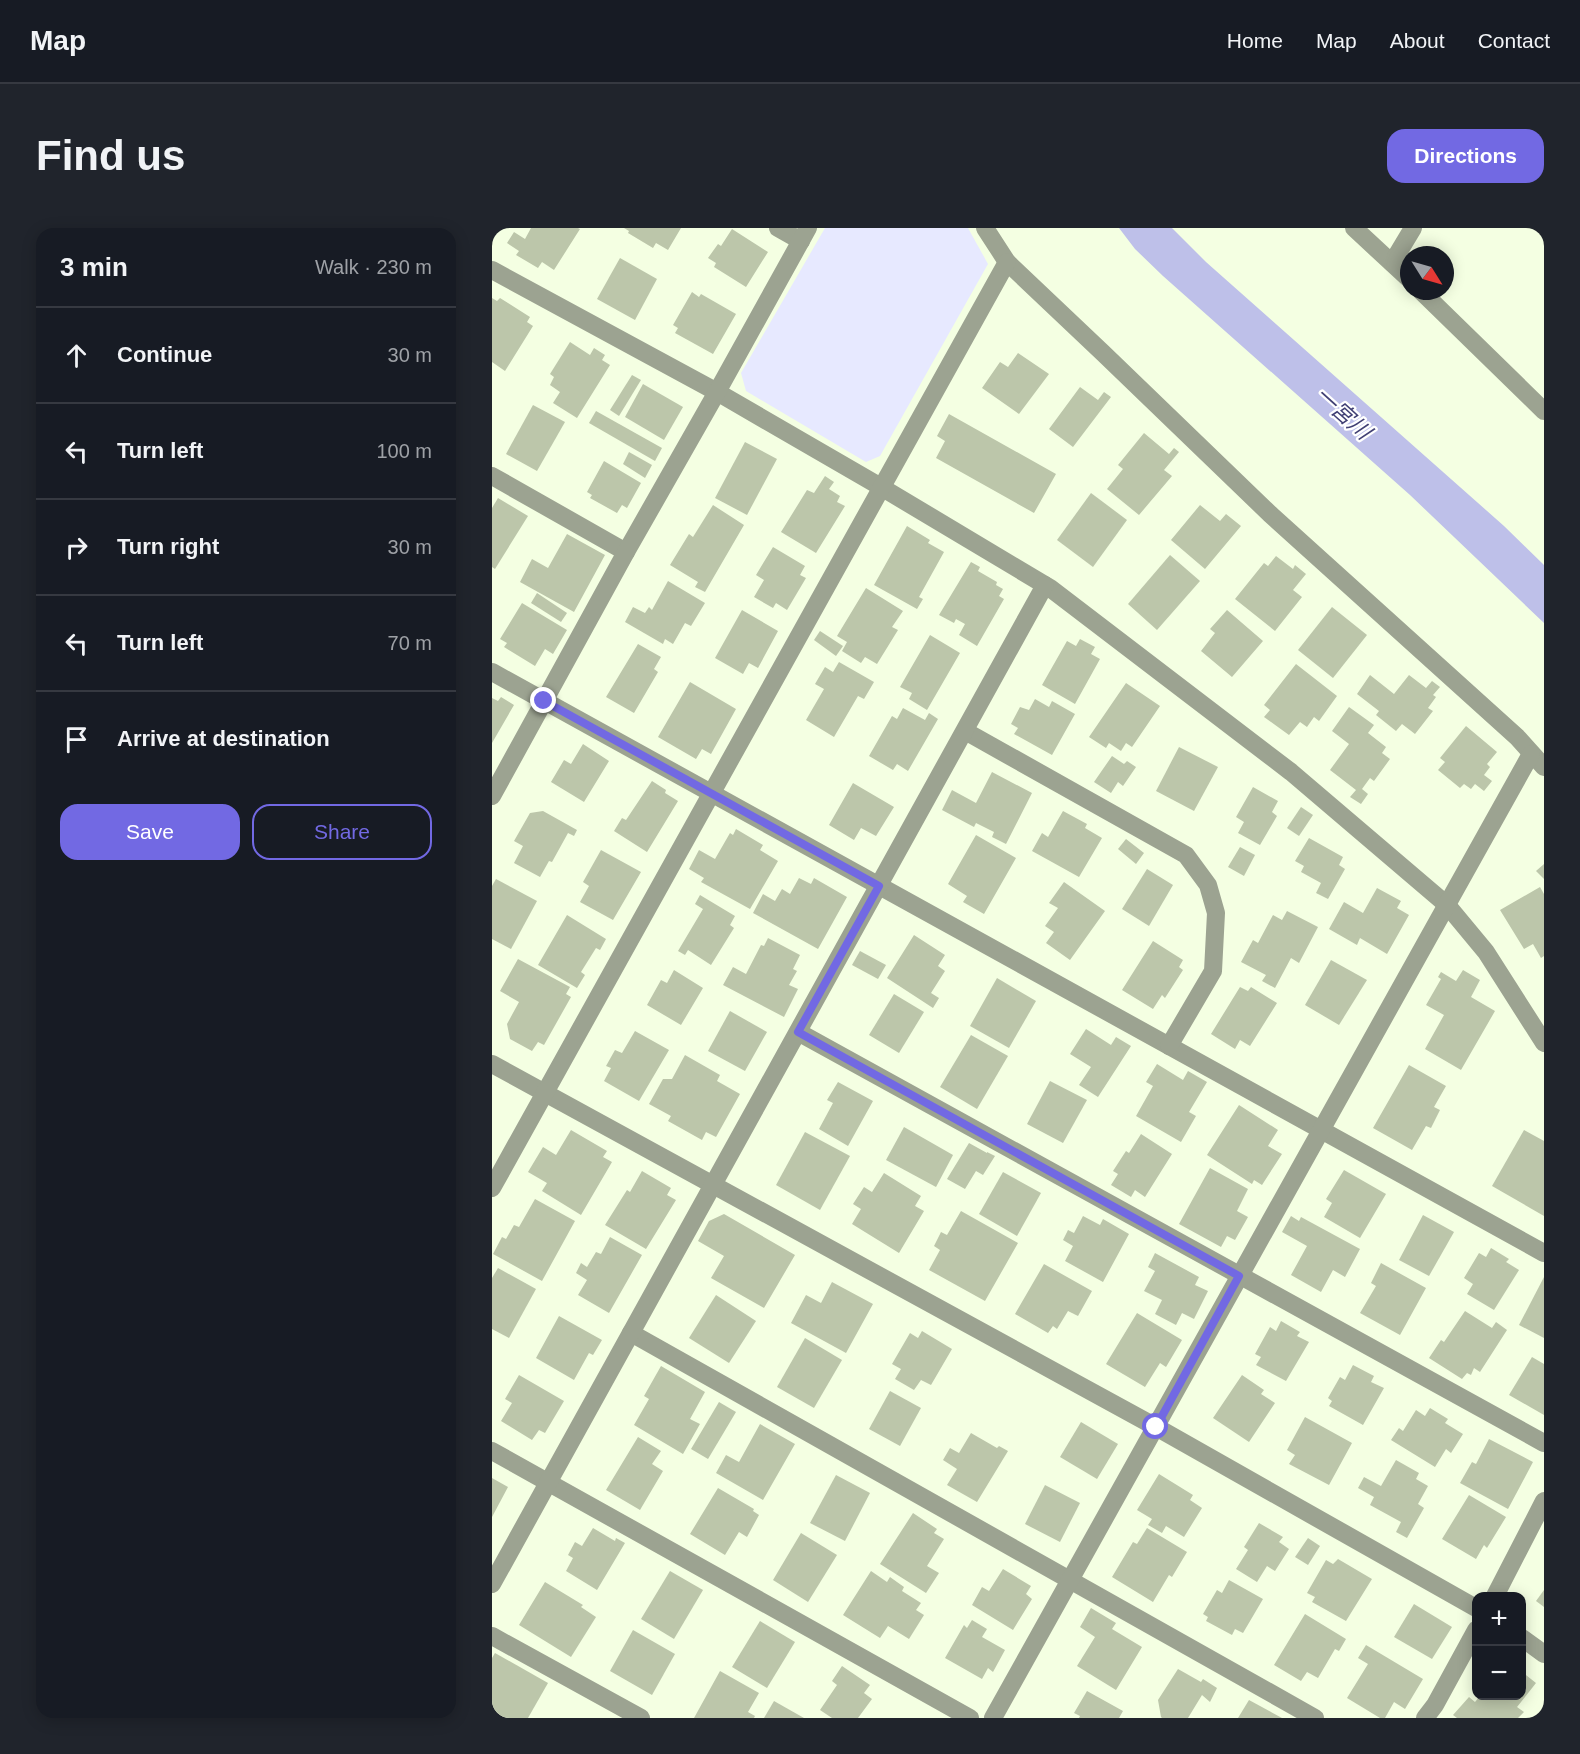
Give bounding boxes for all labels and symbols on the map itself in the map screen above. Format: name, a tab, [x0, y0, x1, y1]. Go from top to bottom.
north arrow	[1400, 246, 1454, 300]
water label: 一宮川	[1310, 382, 1377, 446]
route end	[530, 687, 556, 713]
route start	[1142, 1413, 1168, 1439]

